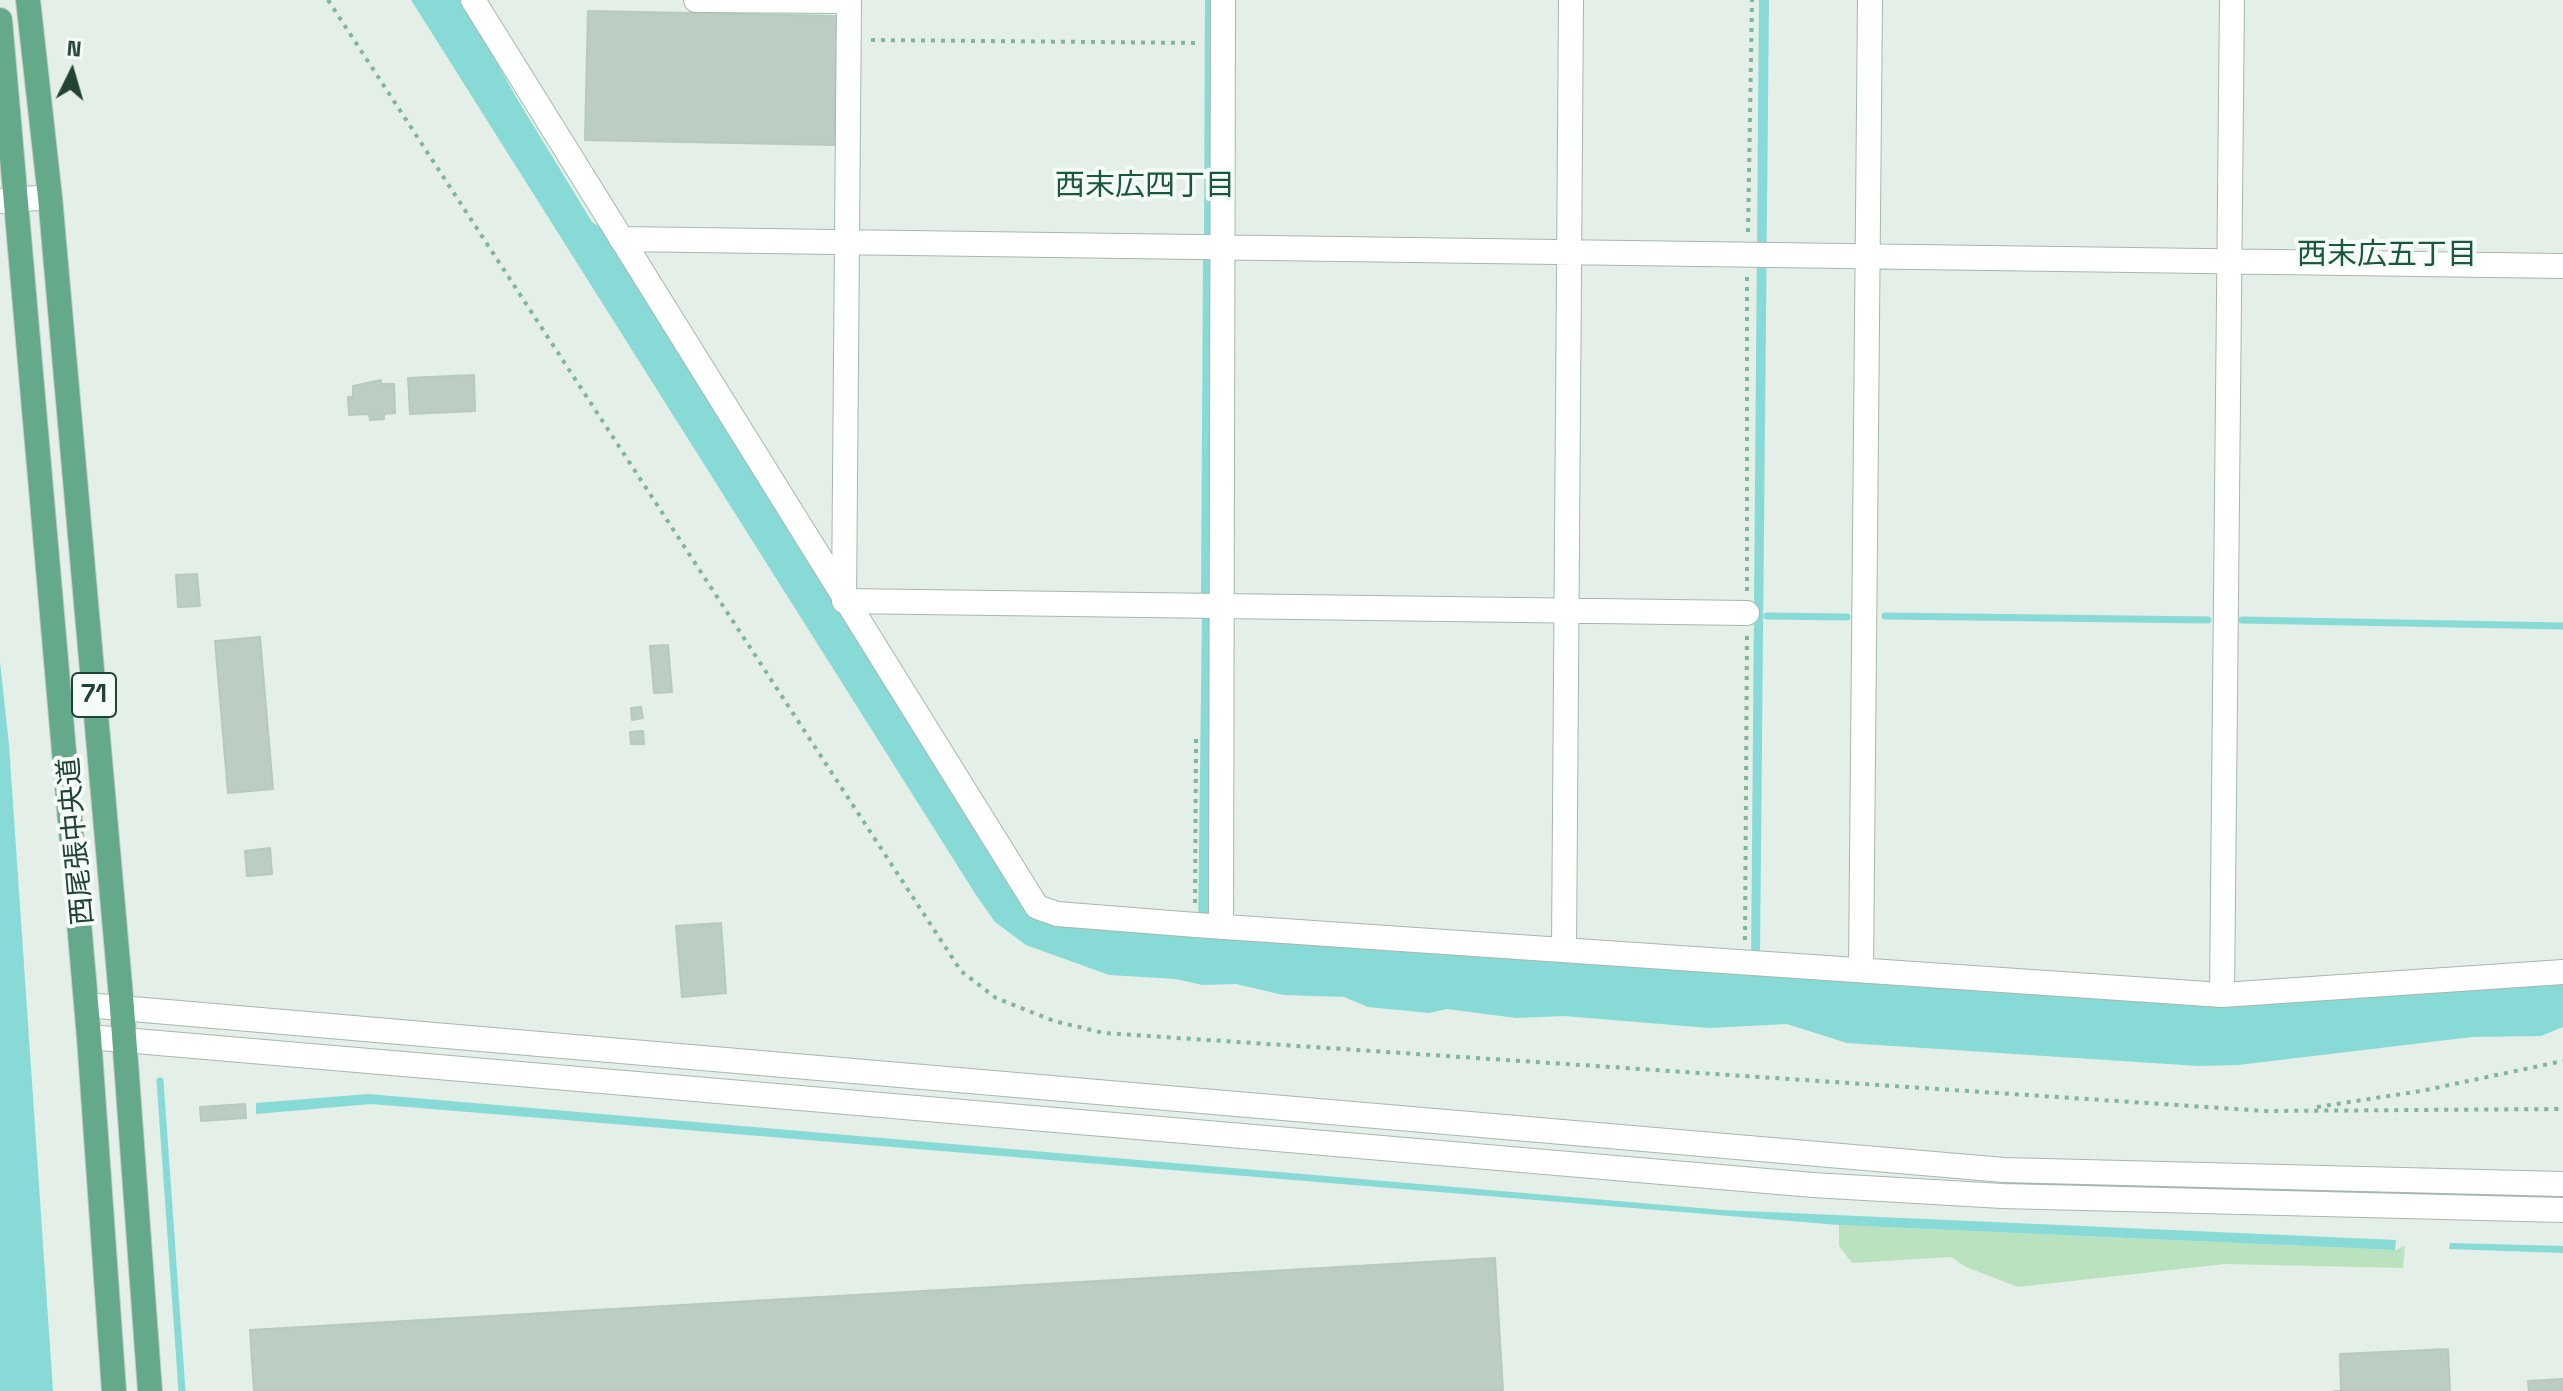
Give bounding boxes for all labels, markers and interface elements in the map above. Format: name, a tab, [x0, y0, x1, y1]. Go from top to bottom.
north arrow	[32, 32, 112, 112]
text: N	[66, 34, 83, 63]
district label: 西末広四丁目	[1055, 169, 1235, 205]
district label: 西末広五丁目	[2297, 238, 2477, 274]
road number: 71	[72, 673, 116, 717]
street label: 西尾張中央道	[53, 756, 101, 926]

